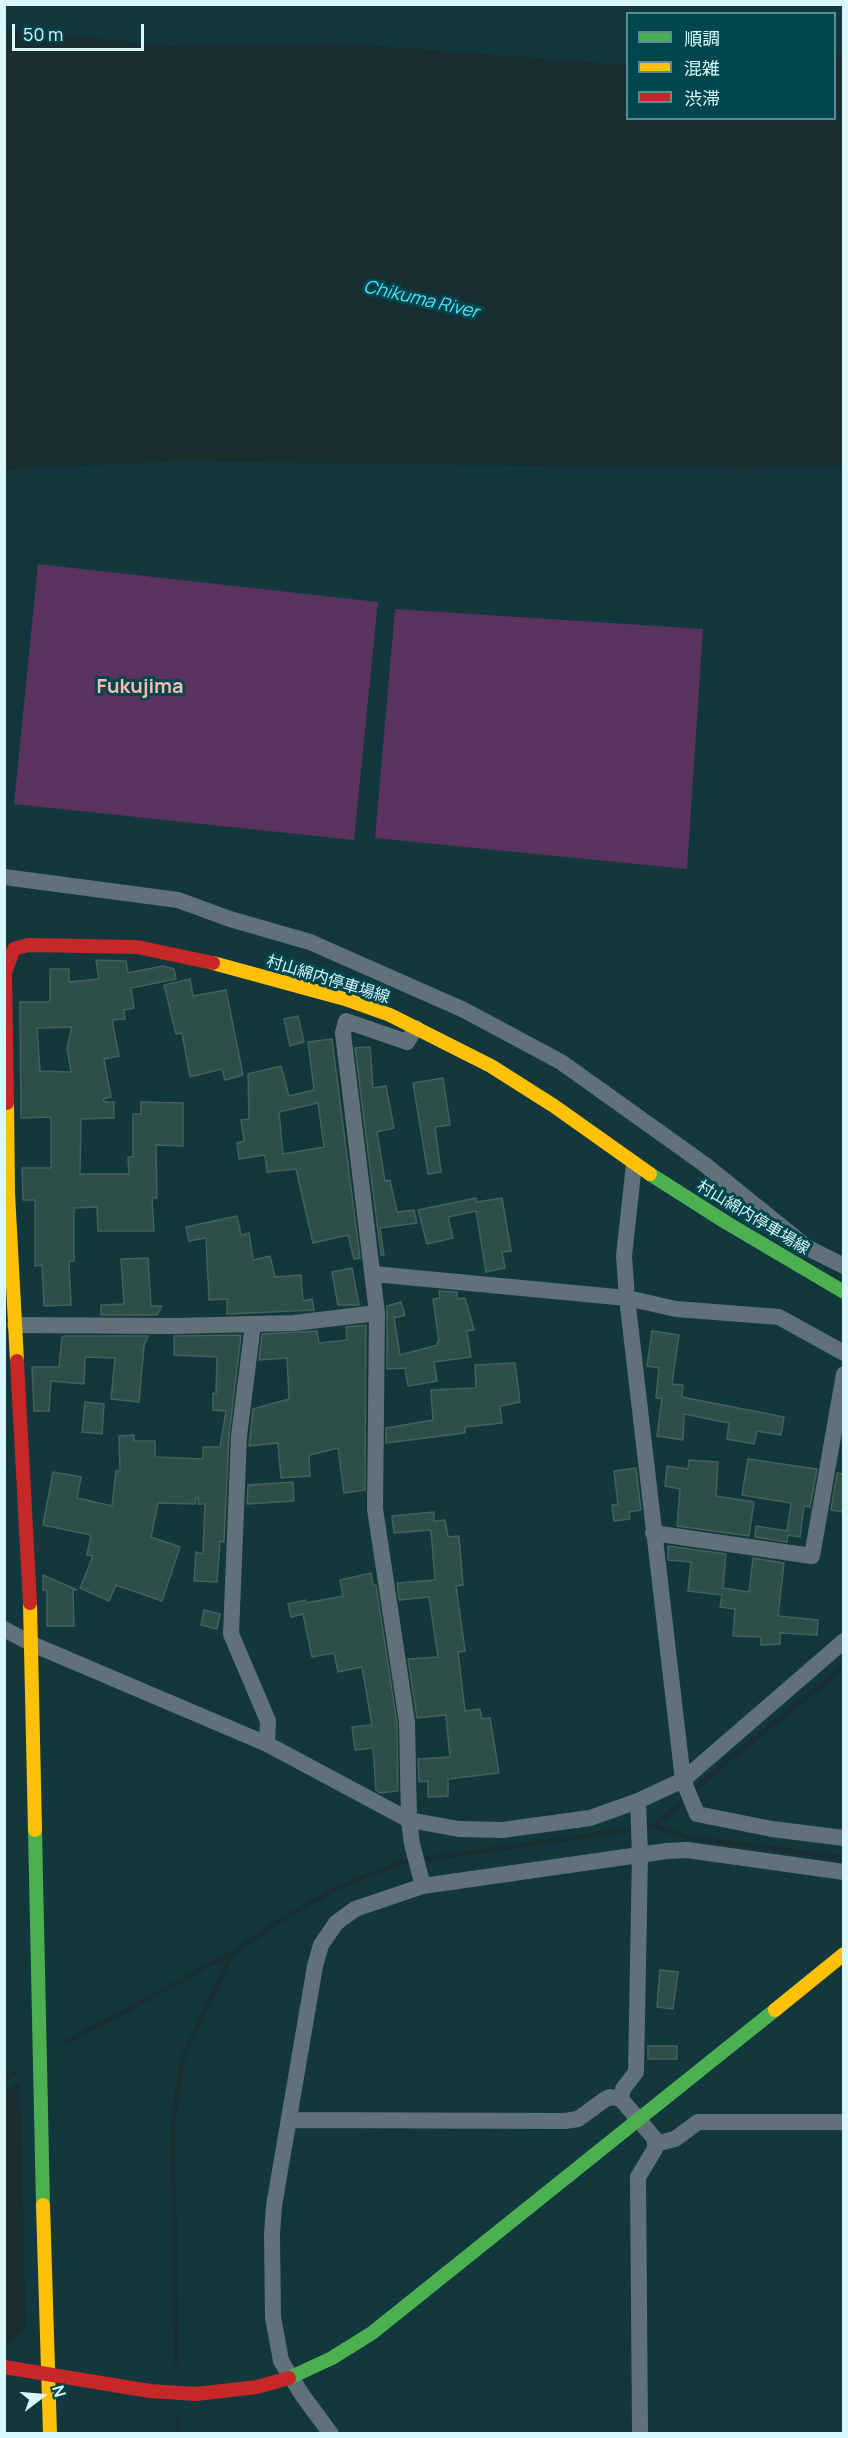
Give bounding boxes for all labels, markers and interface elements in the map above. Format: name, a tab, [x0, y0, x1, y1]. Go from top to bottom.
scale bar	[15, 12, 147, 50]
legend	[626, 12, 836, 120]
text: 50 m	[23, 22, 63, 46]
text: 順調	[684, 26, 720, 50]
text: 混雑	[684, 56, 720, 80]
text: 渋滞	[684, 86, 720, 110]
water label: Chikuma River	[361, 276, 481, 324]
district label: Fukujima	[96, 675, 184, 699]
street label: 村山綿内停車場線	[264, 952, 392, 1008]
street label: 村山綿内停車場線	[693, 1177, 813, 1259]
north arrow	[12, 2366, 72, 2426]
text: N	[47, 2382, 71, 2400]

